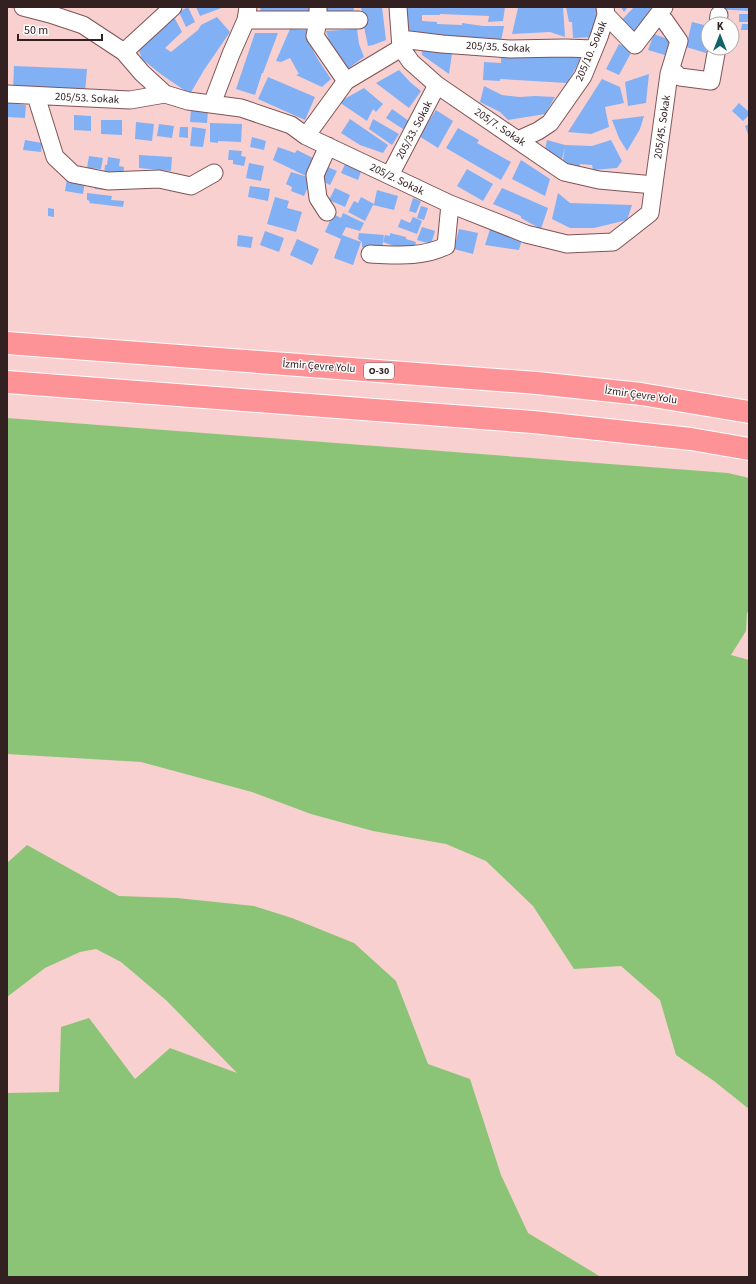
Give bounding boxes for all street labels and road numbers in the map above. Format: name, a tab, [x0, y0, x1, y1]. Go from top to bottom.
street label: 205/10. Sokak	[572, 18, 611, 84]
street label: 205/35. Sokak	[466, 38, 531, 56]
street label: 205/53. Sokak	[55, 89, 120, 107]
street label: 205/45. Sokak	[650, 94, 674, 160]
street label: 205/33. Sokak	[392, 98, 436, 162]
street label: 205/7. Sokak	[471, 104, 529, 150]
street label: 205/2. Sokak	[367, 159, 427, 199]
street label: İzmir Çevre Yolu	[282, 356, 356, 376]
road number: O-30	[364, 363, 394, 379]
street label: İzmir Çevre Yolu	[604, 382, 678, 408]

